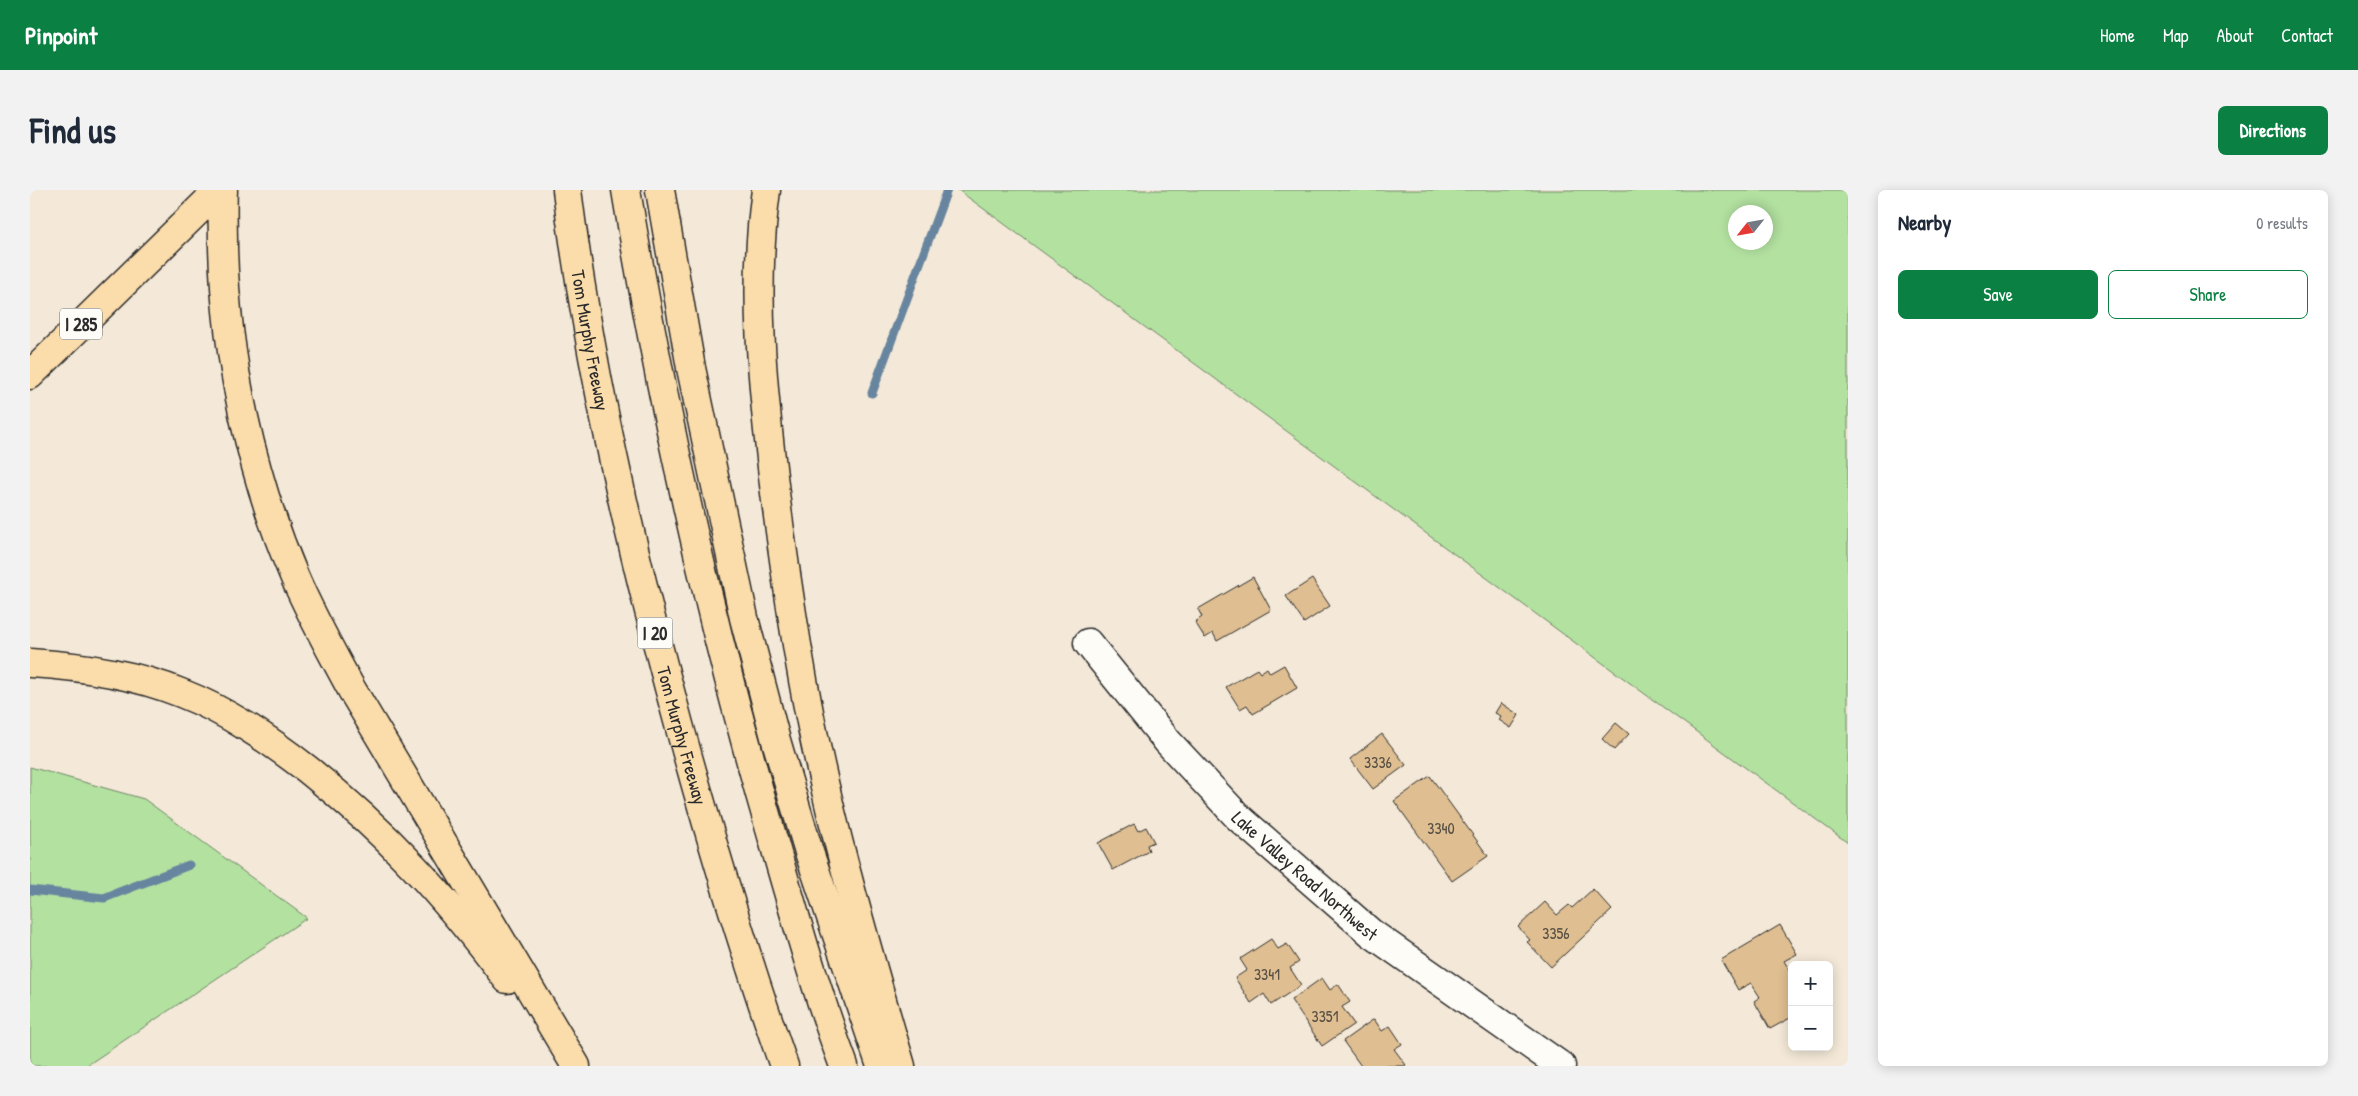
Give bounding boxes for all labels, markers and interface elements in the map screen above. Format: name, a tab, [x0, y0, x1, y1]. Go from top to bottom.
text: Pinpoint	[25, 19, 97, 51]
text: Home	[2100, 23, 2135, 48]
text: Map	[2163, 23, 2188, 48]
text: About	[2216, 23, 2253, 48]
text: Contact	[2281, 23, 2333, 48]
button: Directions	[2218, 106, 2328, 155]
text: Find us	[30, 107, 116, 154]
north arrow	[1728, 205, 1773, 250]
text: Nearby	[1898, 208, 1951, 237]
text: 0 results	[2256, 212, 2308, 234]
street label: Tom Murphy Freeway	[565, 268, 616, 413]
button: Save	[1898, 270, 2098, 319]
button: Share	[2108, 270, 2308, 319]
road number: I 285	[60, 308, 102, 340]
road number: I 20	[638, 618, 672, 648]
street label: Tom Murphy Freeway	[651, 663, 714, 808]
house number: 3336	[1364, 751, 1392, 773]
street label: Lake Valley Road Northwest	[1226, 805, 1384, 947]
house number: 3340	[1427, 817, 1455, 839]
house number: 3356	[1542, 922, 1570, 944]
map controls	[1788, 961, 1833, 1051]
button: +	[1788, 961, 1833, 1006]
house number: 3341	[1254, 963, 1280, 985]
house number: 3351	[1312, 1005, 1339, 1027]
button: −	[1788, 1006, 1833, 1051]

